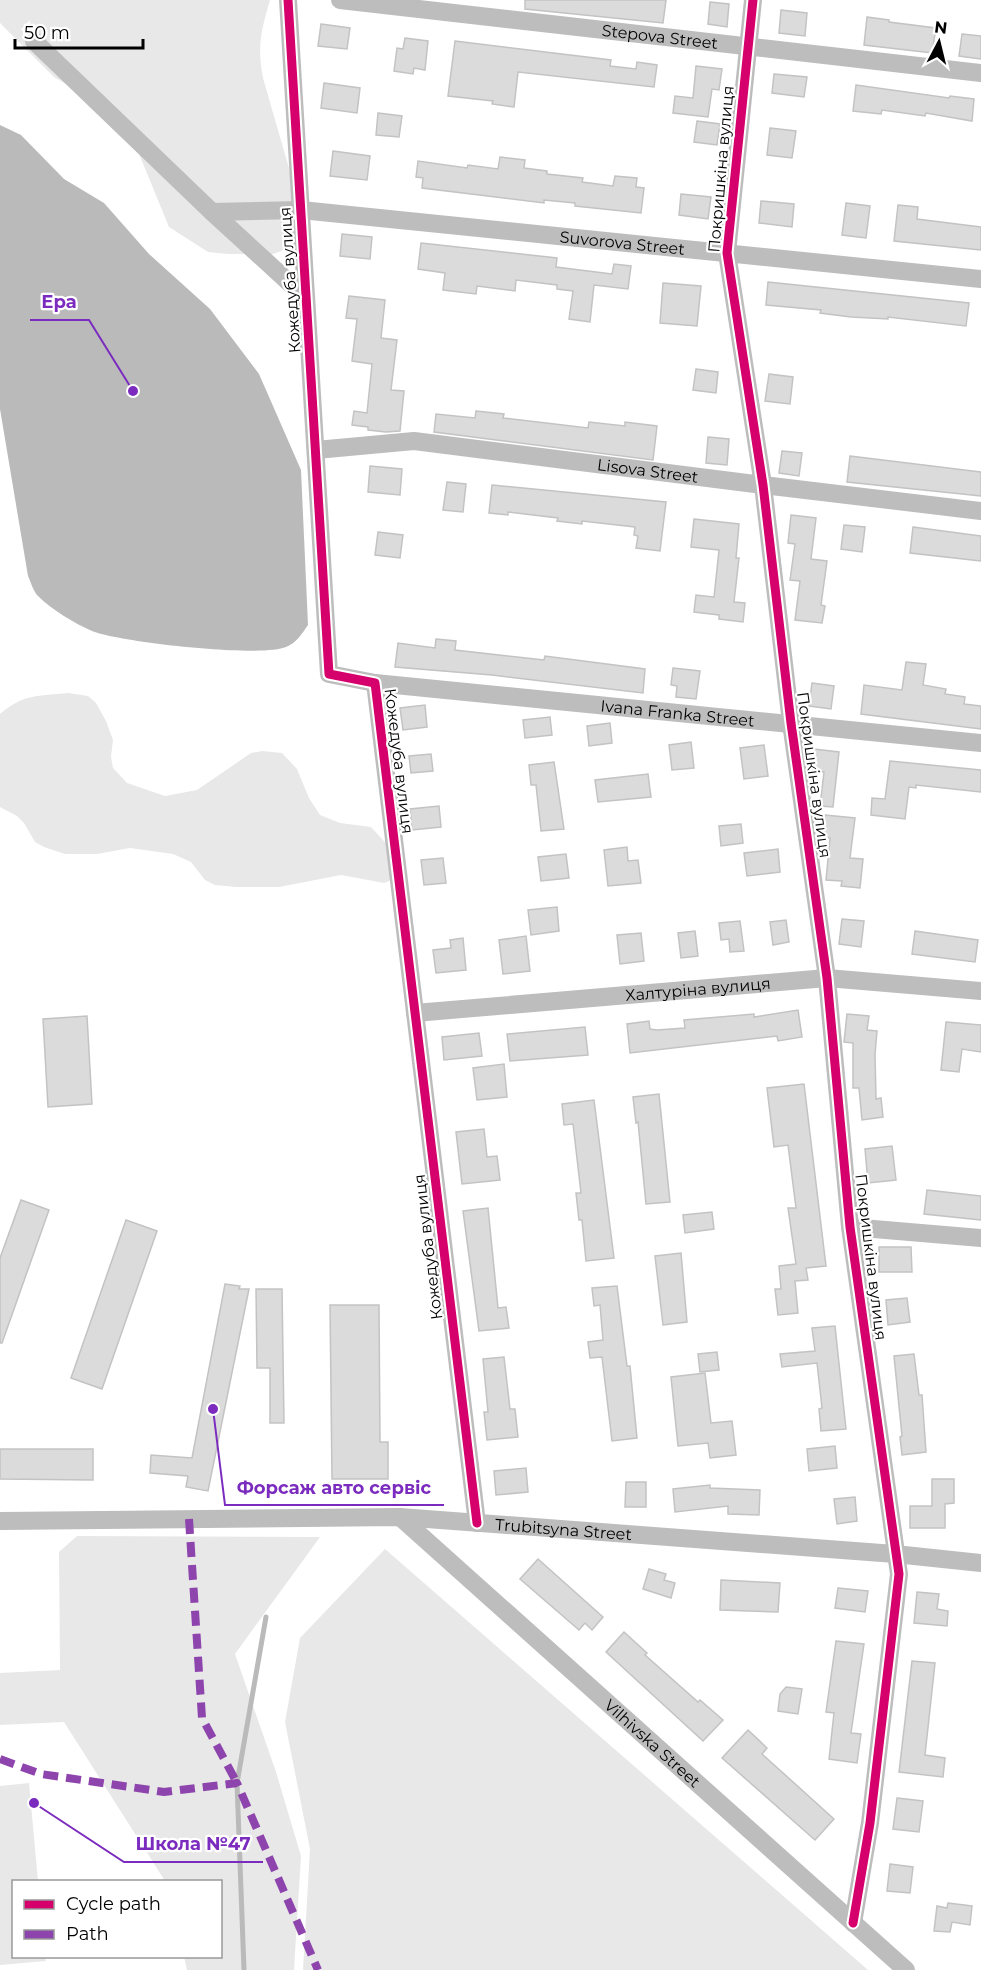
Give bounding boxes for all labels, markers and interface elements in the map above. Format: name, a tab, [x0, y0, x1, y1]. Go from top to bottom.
scale bar	[15, 12, 142, 50]
north arrow	[909, 12, 969, 72]
text: N	[933, 17, 948, 38]
street label: Stepova Street	[601, 20, 720, 53]
text: 50 m	[24, 22, 70, 44]
street label: Покришкіна вулиця	[704, 85, 738, 253]
street label: Кожедуба вулиця	[275, 206, 305, 354]
street label: Suvorova Street	[559, 227, 686, 258]
callout: Ера	[30, 284, 89, 320]
text: Ера	[41, 291, 77, 313]
street label: Lisova Street	[596, 455, 700, 486]
street label: Кожедуба вулиця	[381, 687, 417, 835]
street label: Покришкіна вулиця	[793, 691, 835, 859]
street label: Ivana Franka Street	[600, 696, 756, 730]
street label: Халтуріна вулиця	[624, 973, 771, 1005]
street label: Кожедуба вулиця	[410, 1173, 446, 1321]
street label: Покришкіна вулиця	[851, 1173, 891, 1341]
callout: Форсаж авто сервіс	[225, 1469, 444, 1505]
text: Форсаж авто сервіс	[237, 1477, 432, 1499]
street label: Trubitsyna Street	[494, 1515, 633, 1544]
street label: Vilhivska Street	[601, 1695, 705, 1791]
callout: Школа №47	[124, 1826, 263, 1862]
text: Школа №47	[135, 1833, 251, 1855]
legend	[12, 1880, 222, 1958]
text: Cycle path	[66, 1893, 161, 1915]
text: Path	[66, 1923, 109, 1945]

